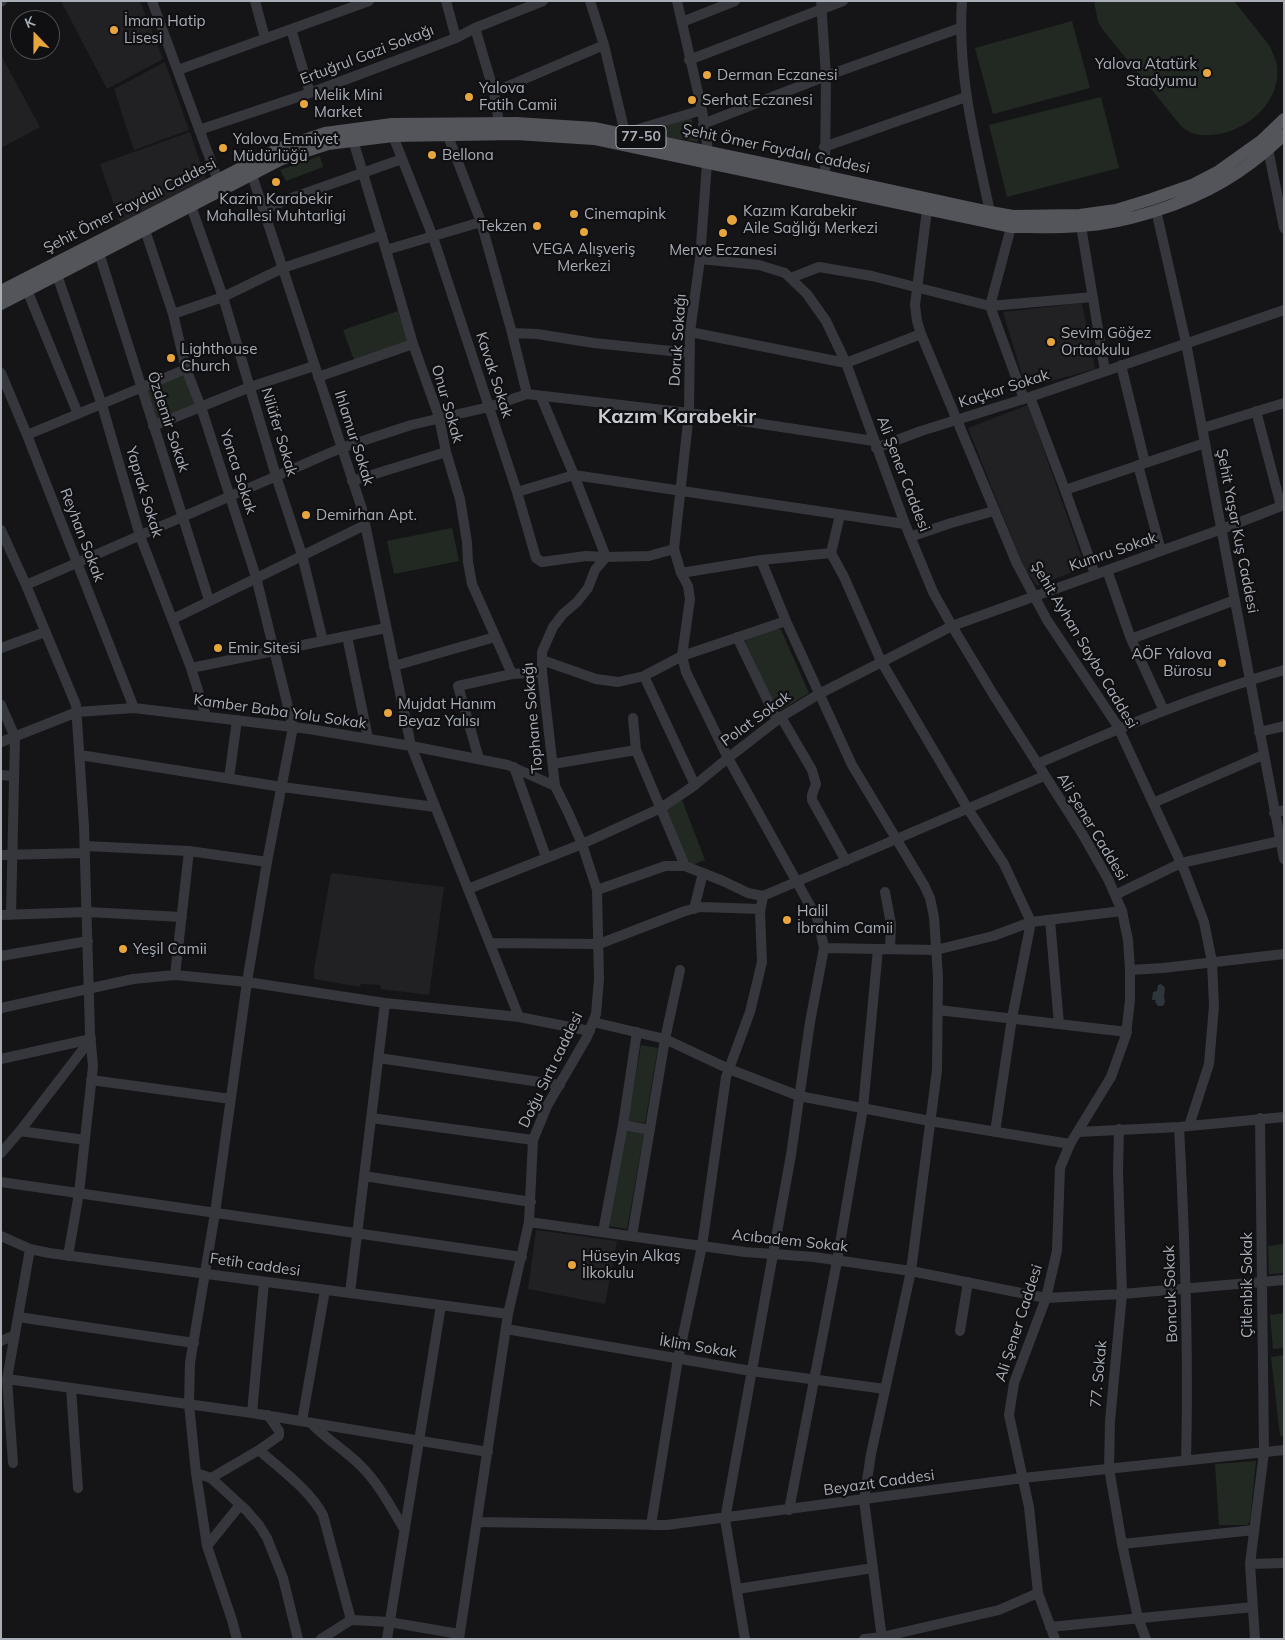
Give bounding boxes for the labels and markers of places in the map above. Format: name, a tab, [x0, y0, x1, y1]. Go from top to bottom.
place label: İmam Hatip Lisesi	[124, 12, 205, 47]
marker: İmam Hatip Lisesi	[108, 24, 120, 36]
place label: Yalova Atatürk Stadyumu	[1095, 55, 1197, 90]
place label: Derman Eczanesi	[717, 66, 838, 84]
marker: Yalova Atatürk Stadyumu	[1201, 67, 1213, 79]
marker: Derman Eczanesi	[701, 69, 713, 81]
place label: Yalova Fatih Camii	[479, 79, 557, 114]
place label: Melik Mini Market	[314, 86, 383, 121]
marker: Yalova Fatih Camii	[463, 91, 475, 103]
place label: Serhat Eczanesi	[702, 91, 813, 109]
marker: Serhat Eczanesi	[686, 94, 698, 106]
marker: Melik Mini Market	[298, 98, 310, 110]
place label: Yalova Emniyet Müdürlüğü	[233, 130, 338, 165]
marker: Yalova Emniyet Müdürlüğü	[217, 142, 229, 154]
place label: Bellona	[442, 146, 494, 164]
marker: Bellona	[426, 149, 438, 161]
marker: Kazim Karabekir Mahallesi Muhtarligi	[270, 176, 282, 188]
place label: Kazim Karabekir Mahallesi Muhtarligi	[206, 190, 346, 225]
place label: Kazım Karabekir Aile Sağlığı Merkezi	[743, 202, 878, 237]
place label: Cinemapink	[584, 205, 666, 223]
marker: Cinemapink	[568, 208, 580, 220]
marker: Kazım Karabekir Aile Sağlığı Merkezi	[725, 213, 739, 227]
place label: Tekzen	[479, 217, 527, 235]
marker: Tekzen	[531, 220, 543, 232]
marker: VEGA Alışveriş Merkezi	[578, 226, 590, 238]
marker: Merve Eczanesi	[717, 227, 729, 239]
place label: VEGA Alışveriş Merkezi	[532, 240, 636, 275]
place label: Merve Eczanesi	[669, 241, 777, 259]
place label: Sevim Göğez Ortaokulu	[1061, 324, 1152, 359]
marker: Sevim Göğez Ortaokulu	[1045, 336, 1057, 348]
place label: Lighthouse Church	[181, 340, 257, 375]
marker: Lighthouse Church	[165, 352, 177, 364]
place label: Demirhan Apt.	[316, 506, 417, 524]
marker: Demirhan Apt.	[300, 509, 312, 521]
place label: Emir Sitesi	[228, 639, 300, 657]
marker: Emir Sitesi	[212, 642, 224, 654]
place label: AÖF Yalova Bürosu	[1131, 645, 1212, 680]
marker: AÖF Yalova Bürosu	[1216, 657, 1228, 669]
place label: Mujdat Hanım Beyaz Yalısı	[398, 695, 496, 730]
marker: Mujdat Hanım Beyaz Yalısı	[382, 707, 394, 719]
place label: Halil İbrahim Camii	[797, 902, 893, 937]
marker: Halil İbrahim Camii	[781, 914, 793, 926]
place label: Yeşil Camii	[133, 940, 207, 958]
marker: Yeşil Camii	[117, 943, 129, 955]
place label: Hüseyin Alkaş İlkokulu	[582, 1247, 681, 1282]
marker: Hüseyin Alkaş İlkokulu	[566, 1259, 578, 1271]

